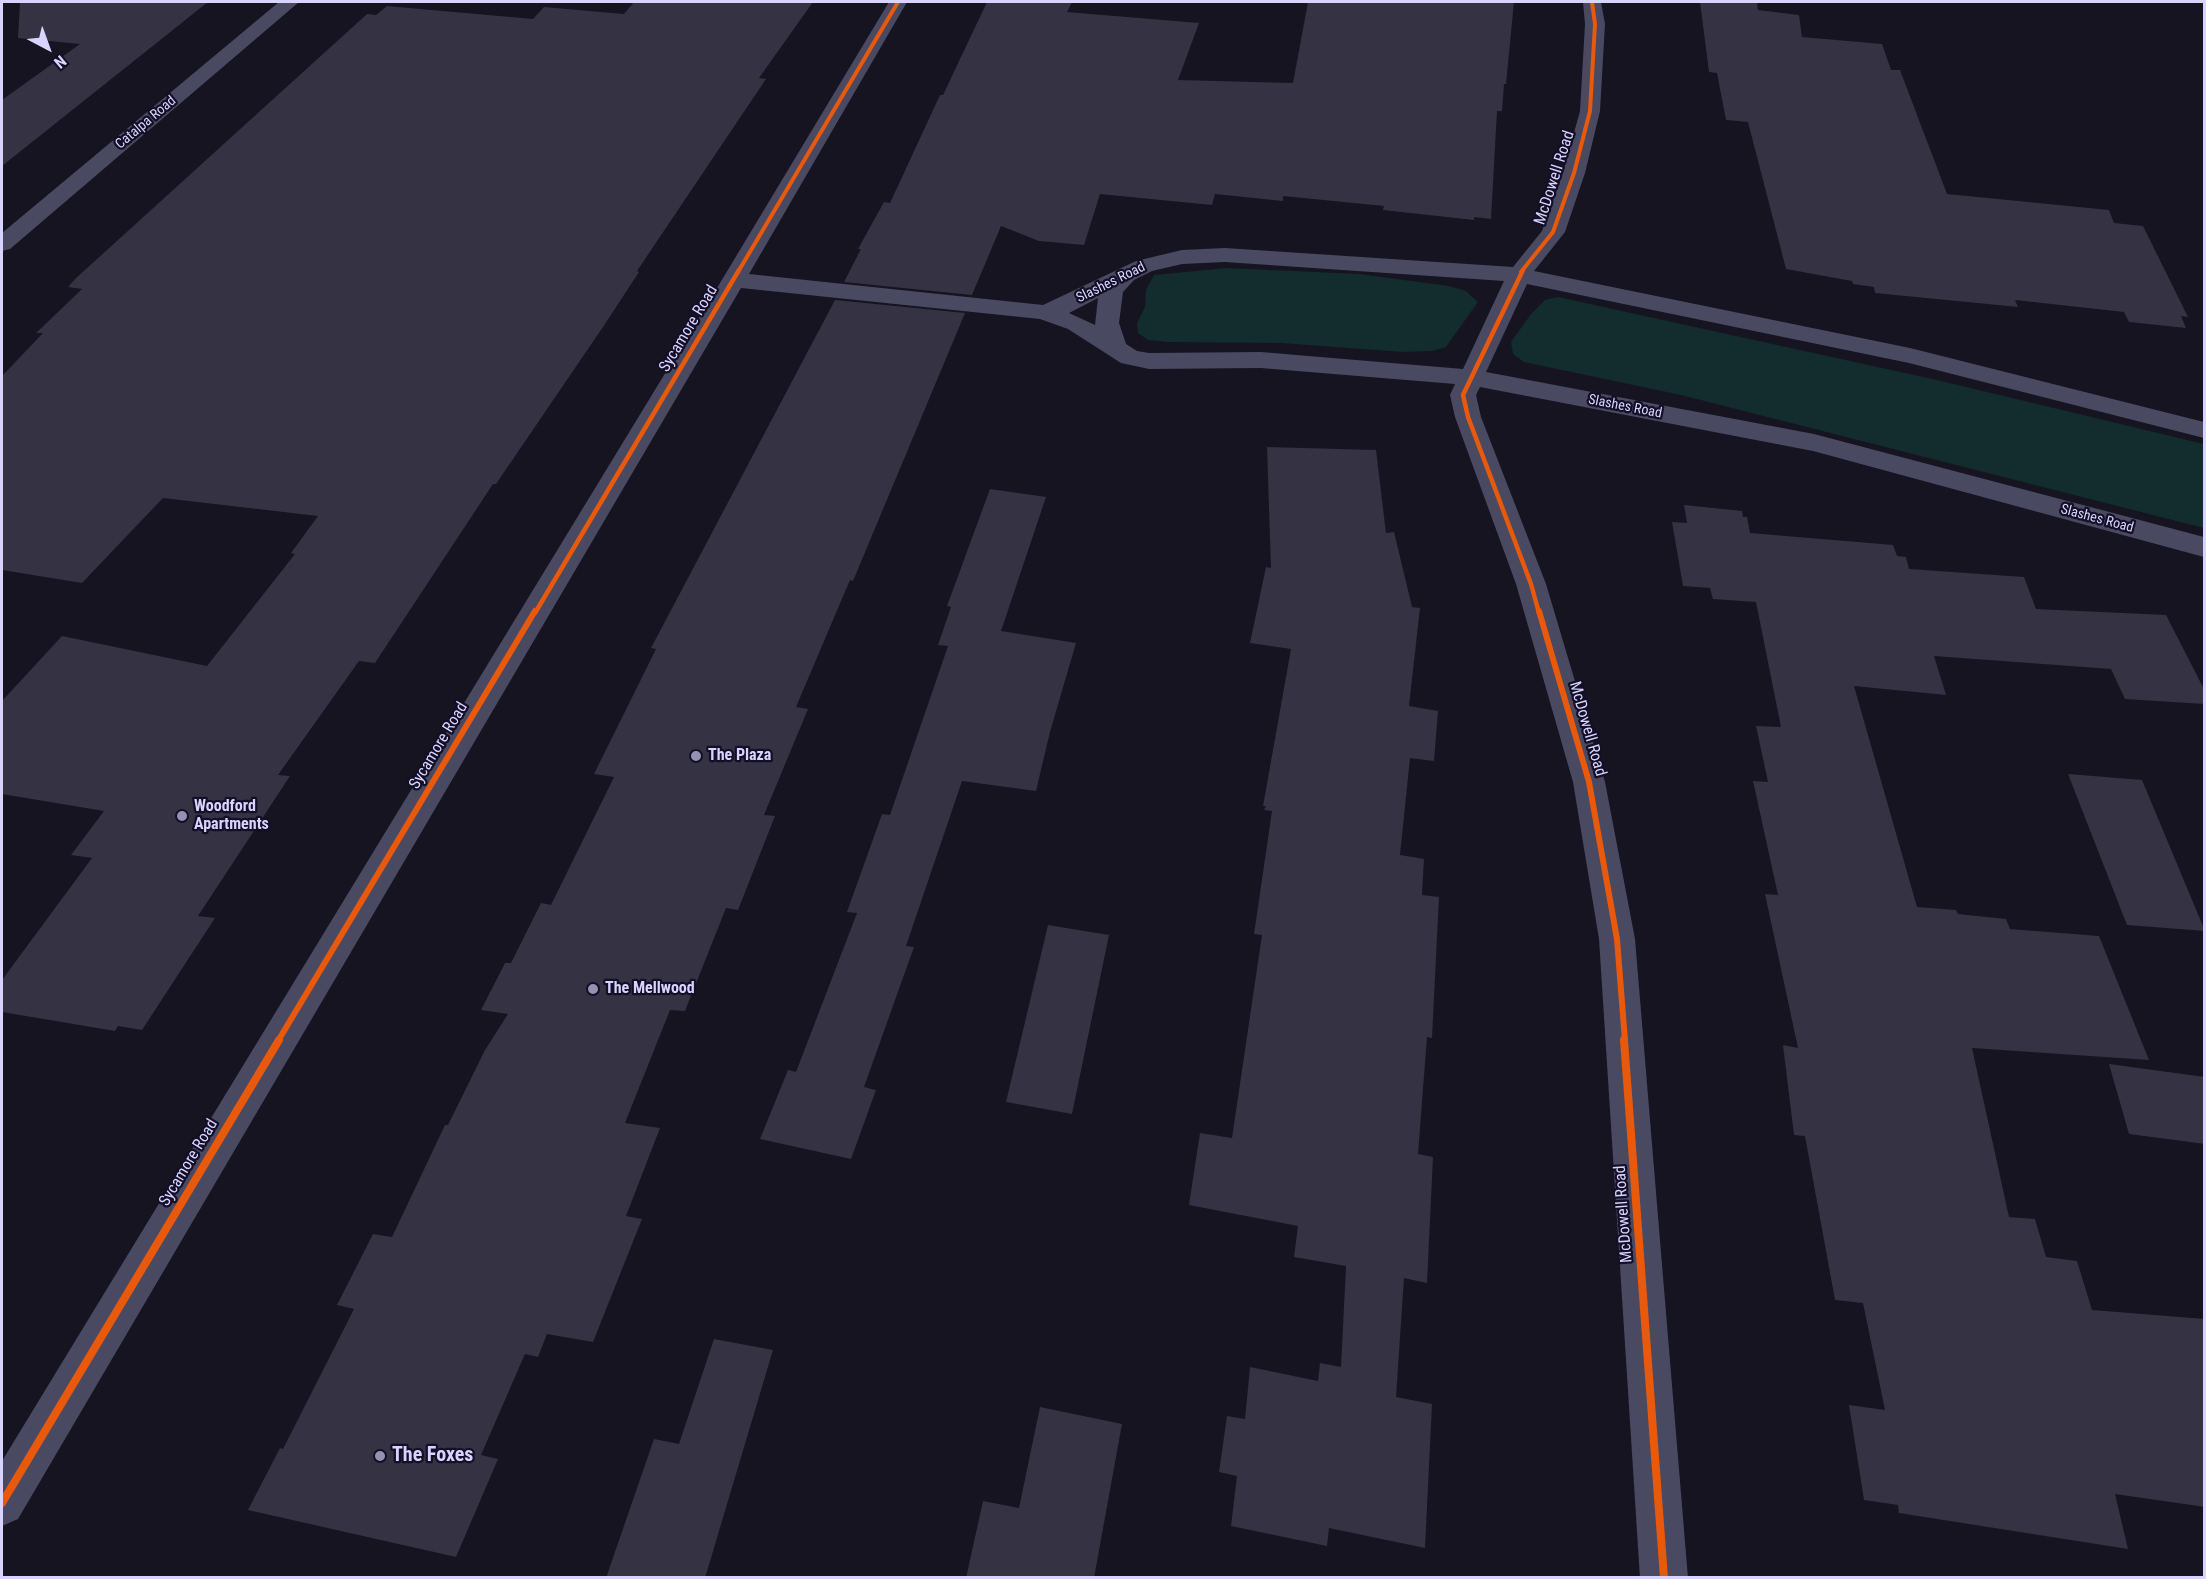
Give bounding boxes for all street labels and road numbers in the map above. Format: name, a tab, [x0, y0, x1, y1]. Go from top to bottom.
street label: Catalpa Road	[112, 93, 180, 153]
street label: McDowell Road	[1531, 129, 1579, 227]
street label: Slashes Road	[1074, 259, 1148, 307]
street label: Sycamore Road	[656, 282, 722, 376]
street label: Slashes Road	[1587, 392, 1663, 422]
street label: Slashes Road	[2059, 501, 2135, 537]
street label: McDowell Road	[1564, 679, 1610, 779]
street label: Sycamore Road	[406, 699, 472, 793]
street label: Sycamore Road	[156, 1116, 222, 1210]
street label: McDowell Road	[1611, 1165, 1637, 1263]

